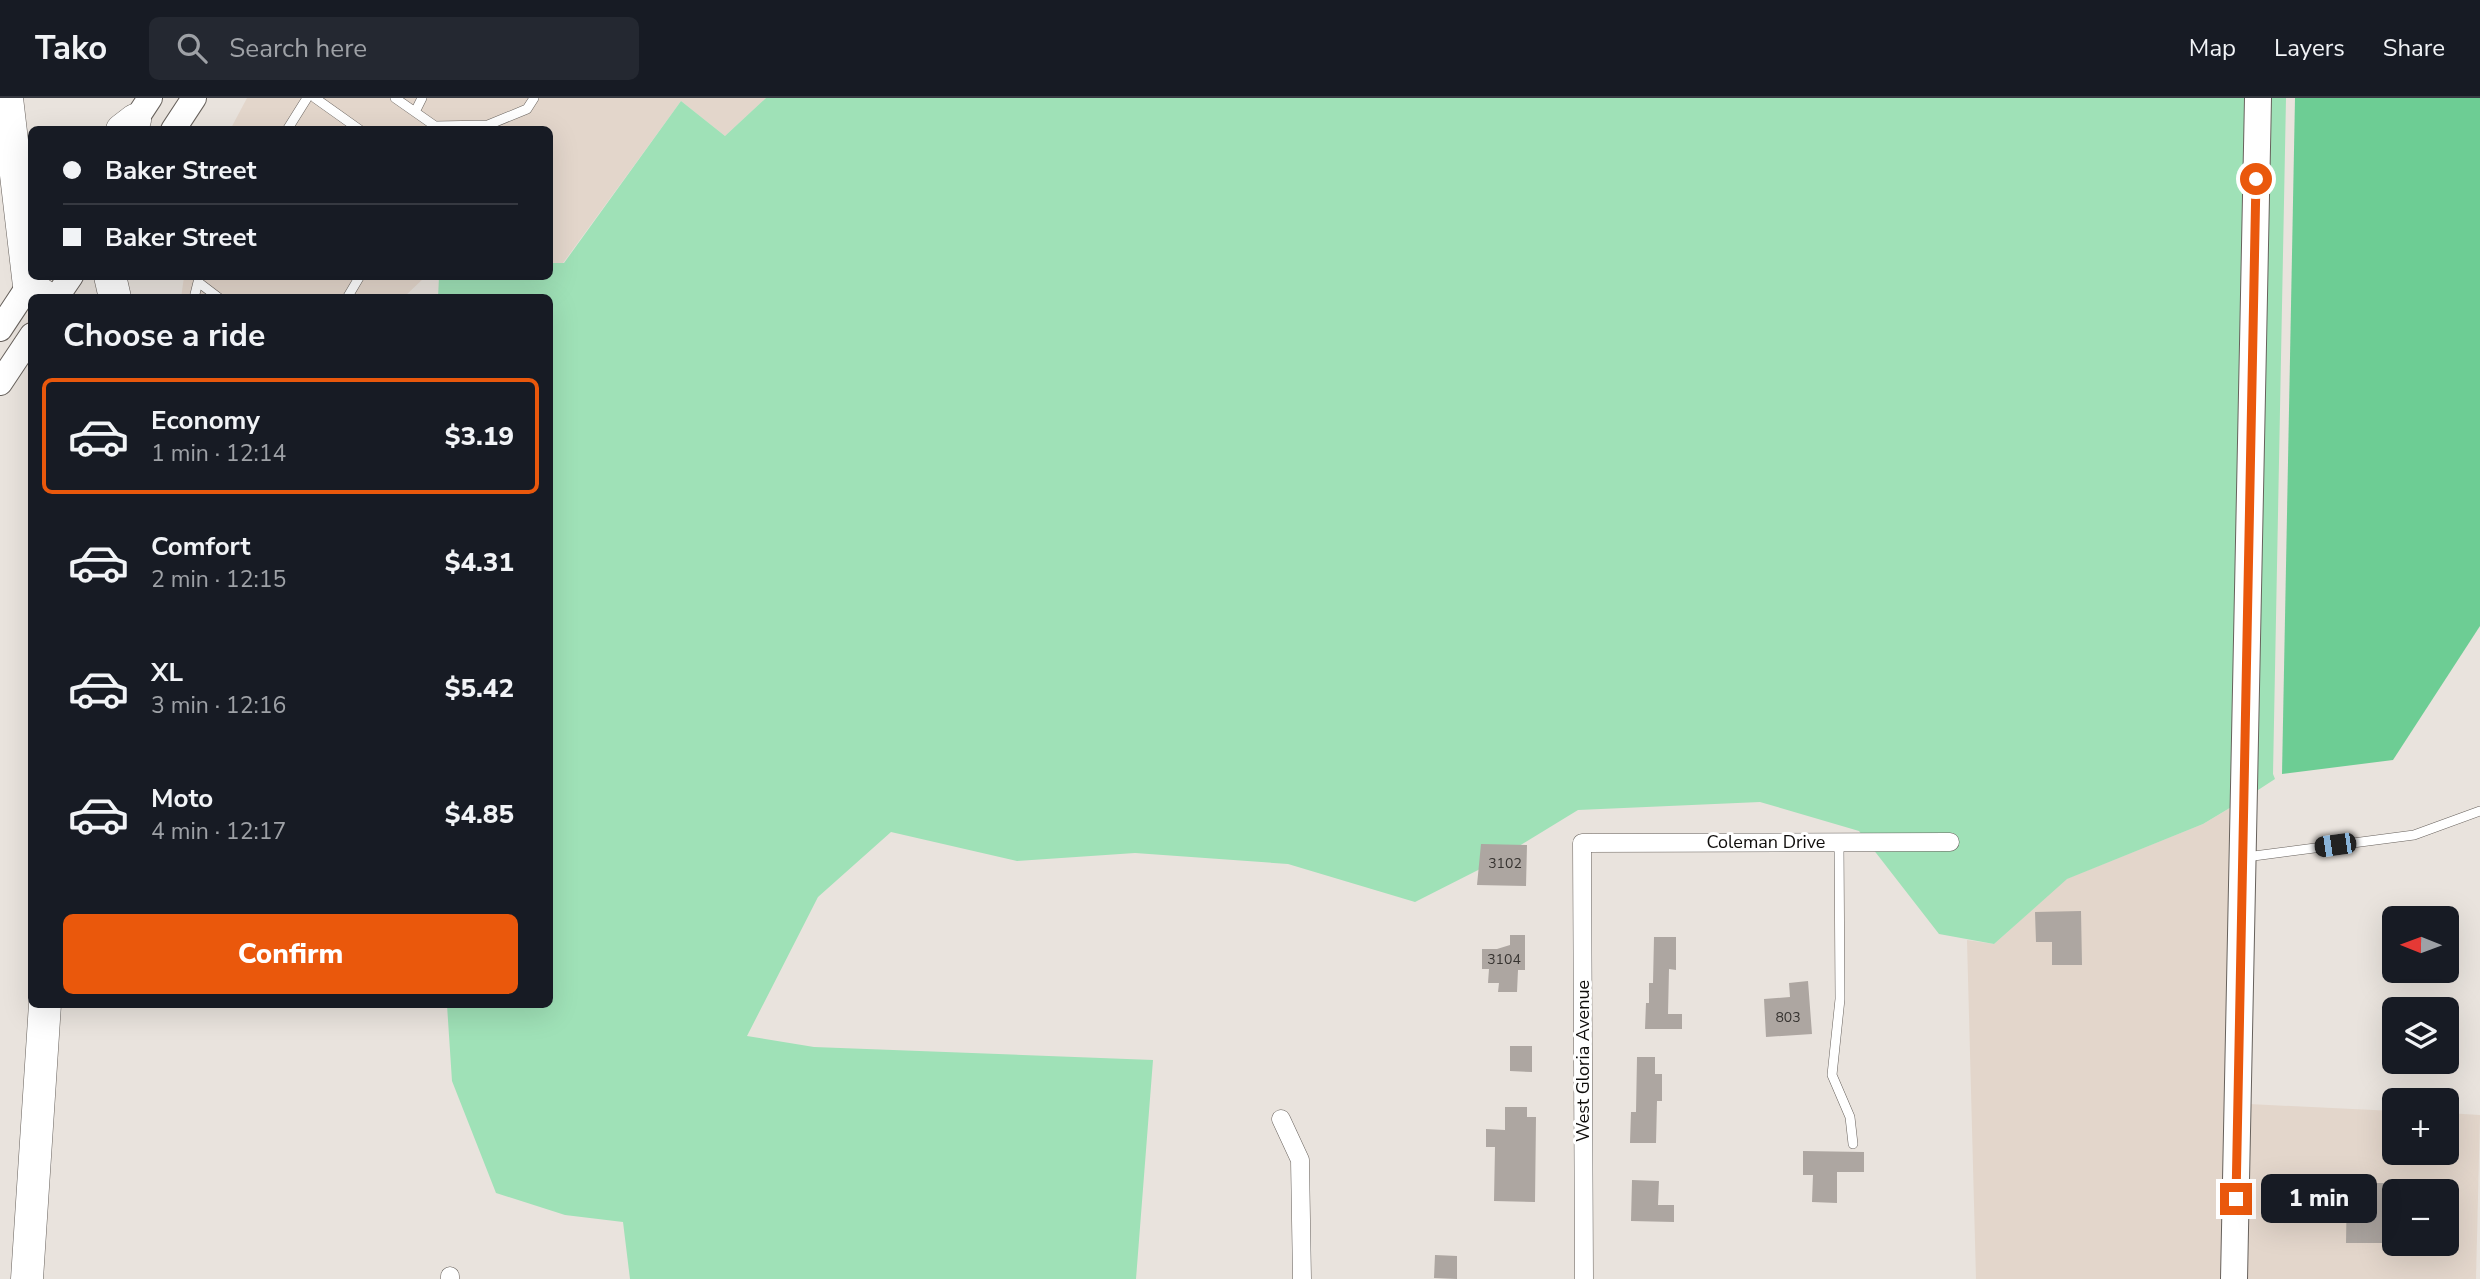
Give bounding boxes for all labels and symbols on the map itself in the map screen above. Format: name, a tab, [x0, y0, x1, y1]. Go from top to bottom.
route start	[2240, 163, 2272, 195]
street label: Coleman Drive	[1707, 830, 1825, 854]
car	[2313, 832, 2358, 858]
house number: 3102	[1488, 854, 1522, 873]
north arrow	[2382, 906, 2459, 984]
house number: 3104	[1487, 950, 1521, 969]
street label: West Gloria Avenue	[1571, 980, 1595, 1142]
house number: 803	[1775, 1008, 1801, 1027]
callout: 1 min	[2260, 1174, 2376, 1224]
route end	[2220, 1183, 2252, 1215]

